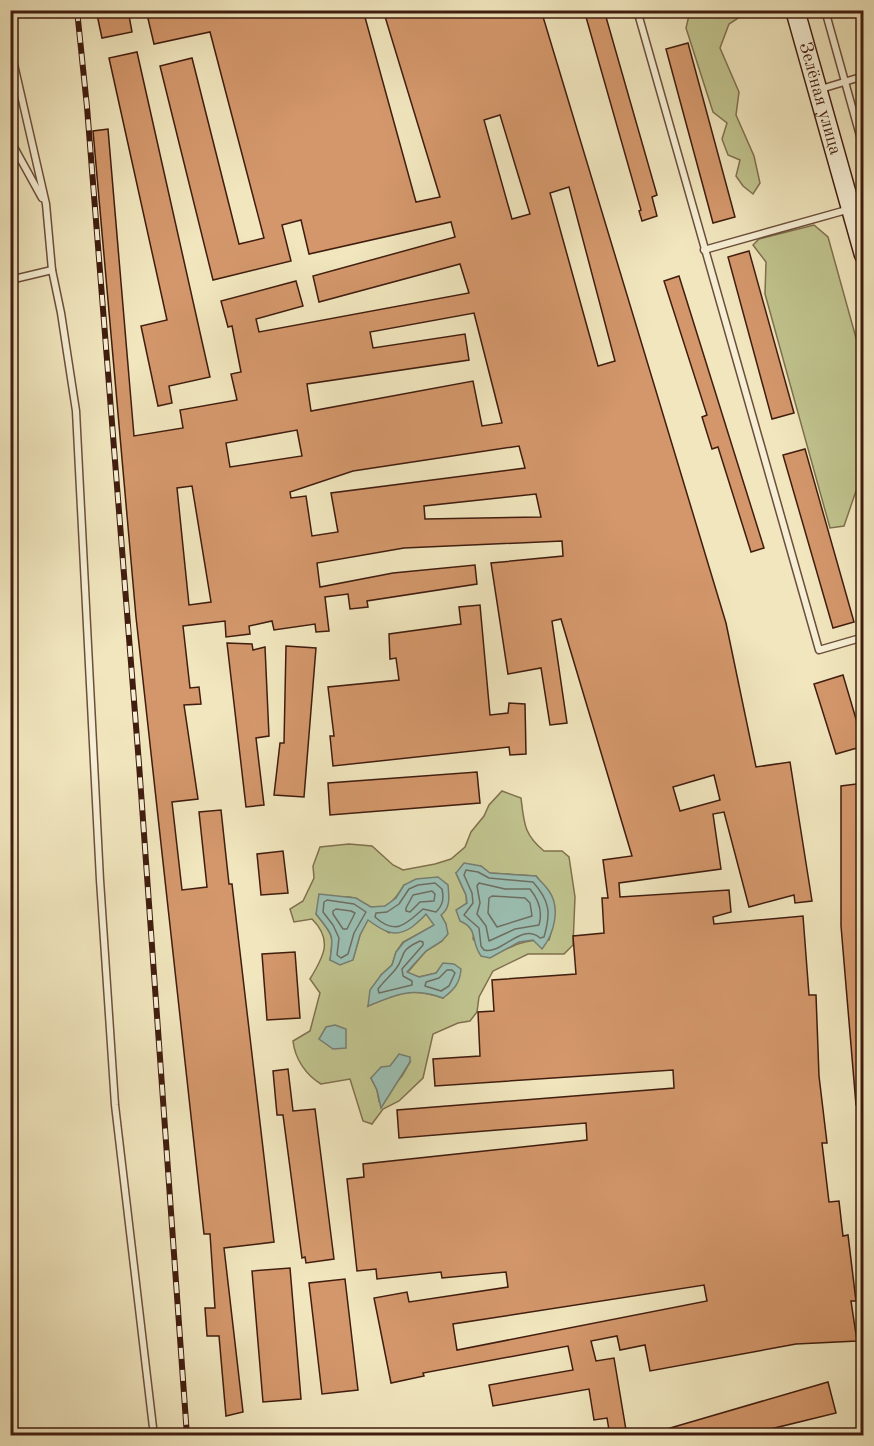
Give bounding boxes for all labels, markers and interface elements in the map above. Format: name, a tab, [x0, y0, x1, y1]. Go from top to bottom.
street label: Зелёная улица	[796, 40, 844, 157]

